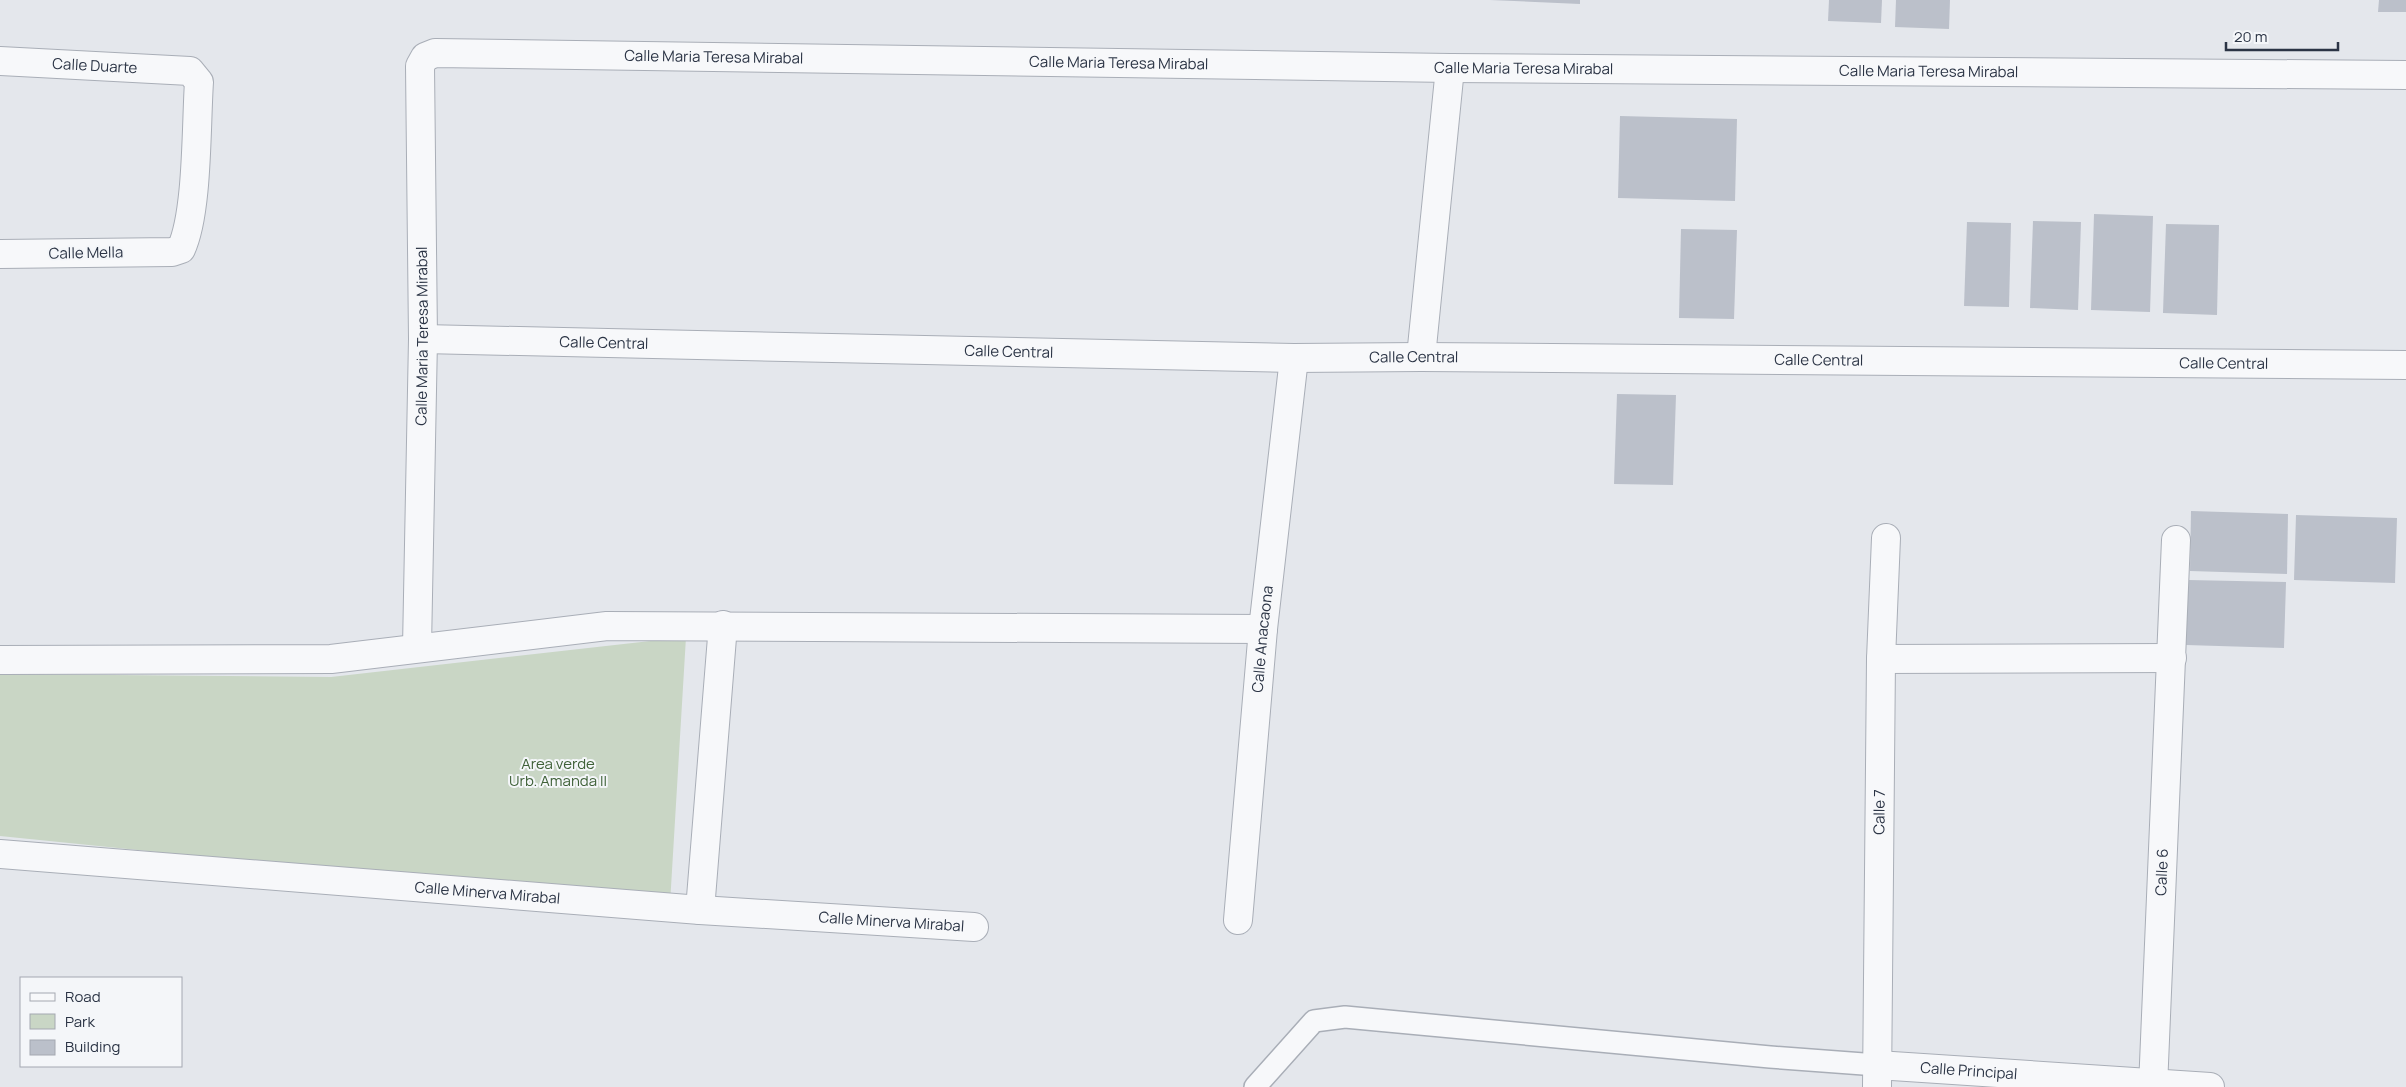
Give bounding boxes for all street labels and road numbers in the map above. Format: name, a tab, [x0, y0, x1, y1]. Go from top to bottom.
street label: Calle Maria Teresa Mirabal	[624, 45, 804, 68]
street label: Calle Maria Teresa Mirabal	[1029, 51, 1209, 74]
street label: Calle Duarte	[52, 53, 138, 78]
street label: Calle Maria Teresa Mirabal	[1434, 57, 1613, 79]
street label: Calle Maria Teresa Mirabal	[1839, 60, 2018, 82]
street label: Calle Mella	[49, 241, 123, 264]
street label: Calle Maria Teresa Mirabal	[410, 246, 433, 426]
street label: Calle Central	[559, 331, 649, 354]
street label: Calle Central	[964, 340, 1054, 363]
street label: Calle Central	[1369, 346, 1458, 367]
street label: Calle Central	[1774, 349, 1863, 371]
street label: Calle Central	[2179, 352, 2268, 374]
street label: Calle Anacaona	[1247, 584, 1278, 693]
street label: Calle 7	[1868, 789, 1890, 835]
street label: Calle 6	[2150, 848, 2173, 896]
street label: Calle Minerva Mirabal	[414, 876, 561, 909]
street label: Calle Minerva Mirabal	[818, 906, 965, 936]
street label: Calle Principal	[1920, 1057, 2018, 1084]

